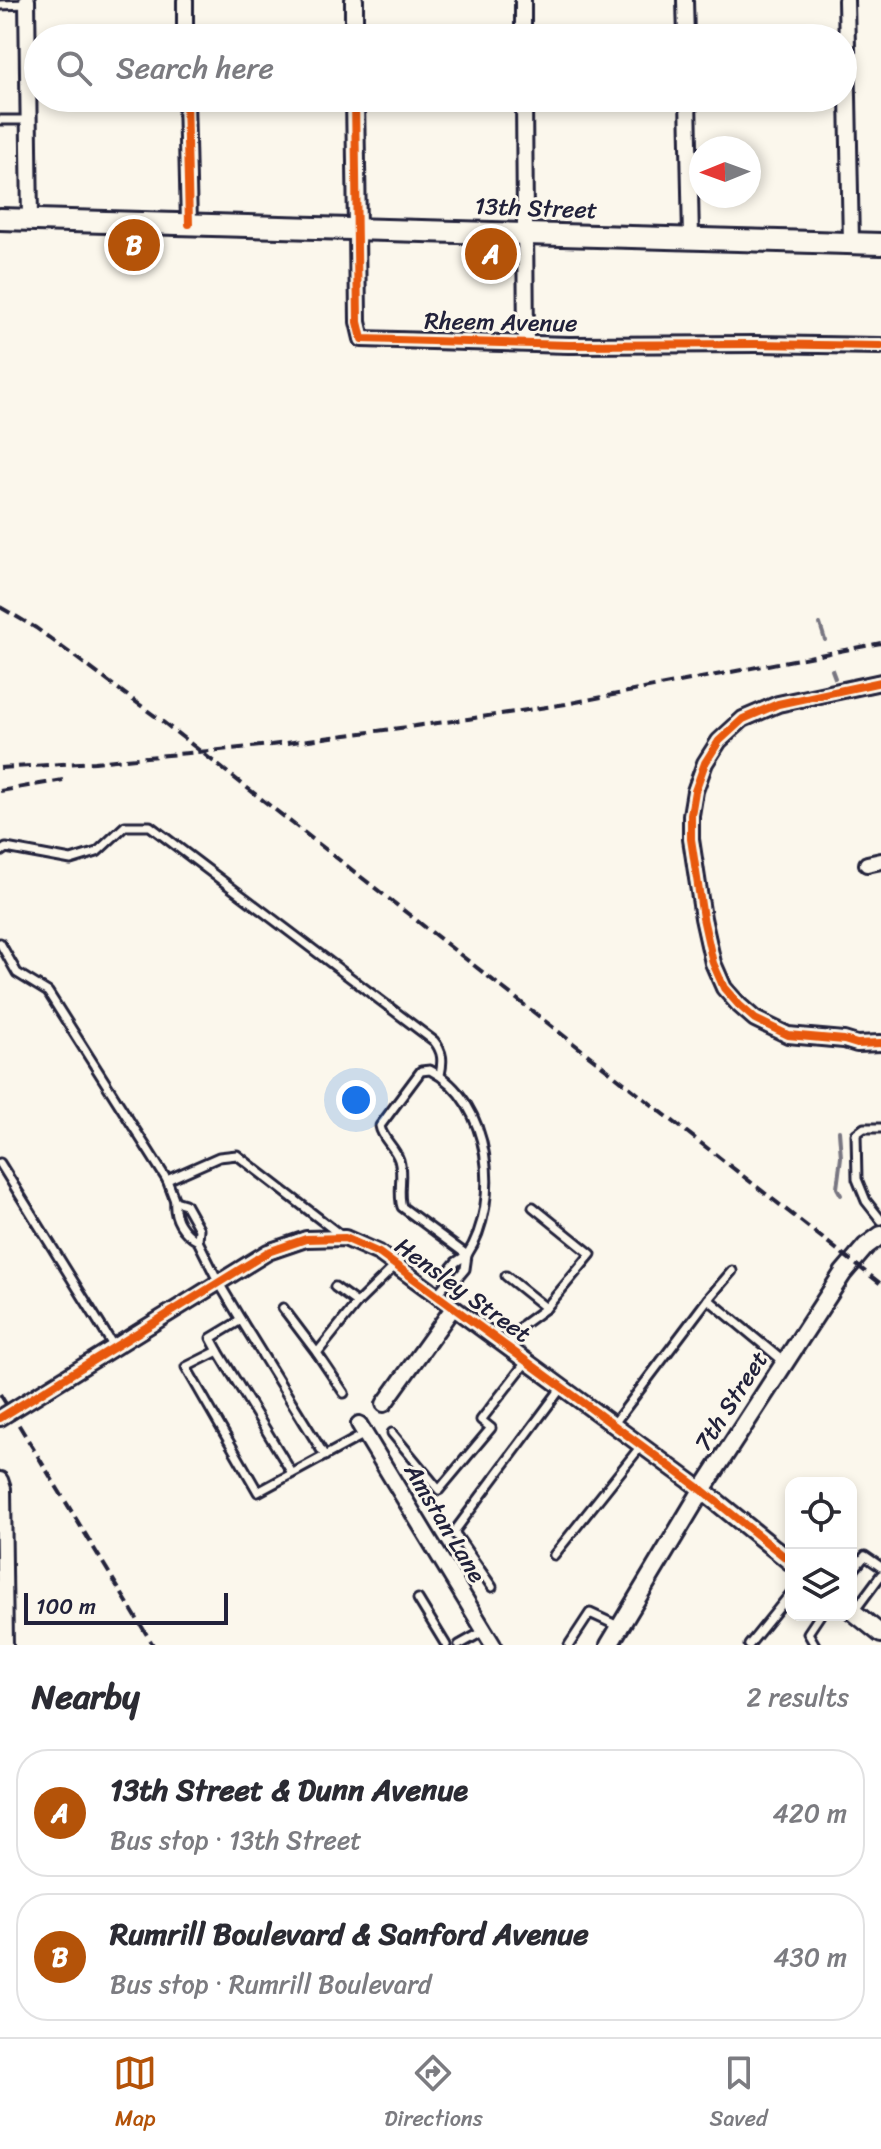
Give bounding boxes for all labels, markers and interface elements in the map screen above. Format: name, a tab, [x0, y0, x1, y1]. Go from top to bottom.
search box	[24, 24, 857, 112]
text: Search here	[116, 41, 274, 95]
icon: search	[52, 46, 96, 90]
north arrow	[689, 136, 761, 208]
street label: 13th Street	[474, 185, 598, 231]
pin: B	[108, 215, 160, 275]
pin: A	[465, 224, 517, 284]
street label: Rheem Avenue	[424, 300, 578, 344]
your location	[336, 1080, 376, 1120]
street label: Hensley Street	[386, 1226, 540, 1354]
street label: 7th Street	[683, 1342, 779, 1460]
street label: Amstan Lane	[392, 1454, 498, 1592]
map controls	[785, 1477, 857, 1621]
button: locate	[785, 1477, 857, 1549]
button: layers	[785, 1549, 857, 1621]
text: 100 m	[36, 1587, 96, 1626]
scale bar	[24, 1589, 228, 1625]
text: Nearby	[32, 1667, 140, 1727]
text: 2 results	[747, 1674, 849, 1720]
text: 13th Street & Dunn Avenue	[110, 1763, 468, 1817]
text: A	[51, 1790, 69, 1836]
text: 420 m	[773, 1790, 847, 1836]
text: Bus stop · 13th Street	[110, 1817, 362, 1863]
text: Rumrill Boulevard & Sanford Avenue	[110, 1907, 589, 1961]
text: B	[52, 1934, 68, 1980]
text: 430 m	[773, 1934, 847, 1980]
text: Bus stop · Rumrill Boulevard	[110, 1961, 432, 2007]
tab: Map	[113, 2051, 157, 2138]
tab: Directions	[384, 2051, 483, 2138]
tab: Saved	[710, 2051, 768, 2138]

